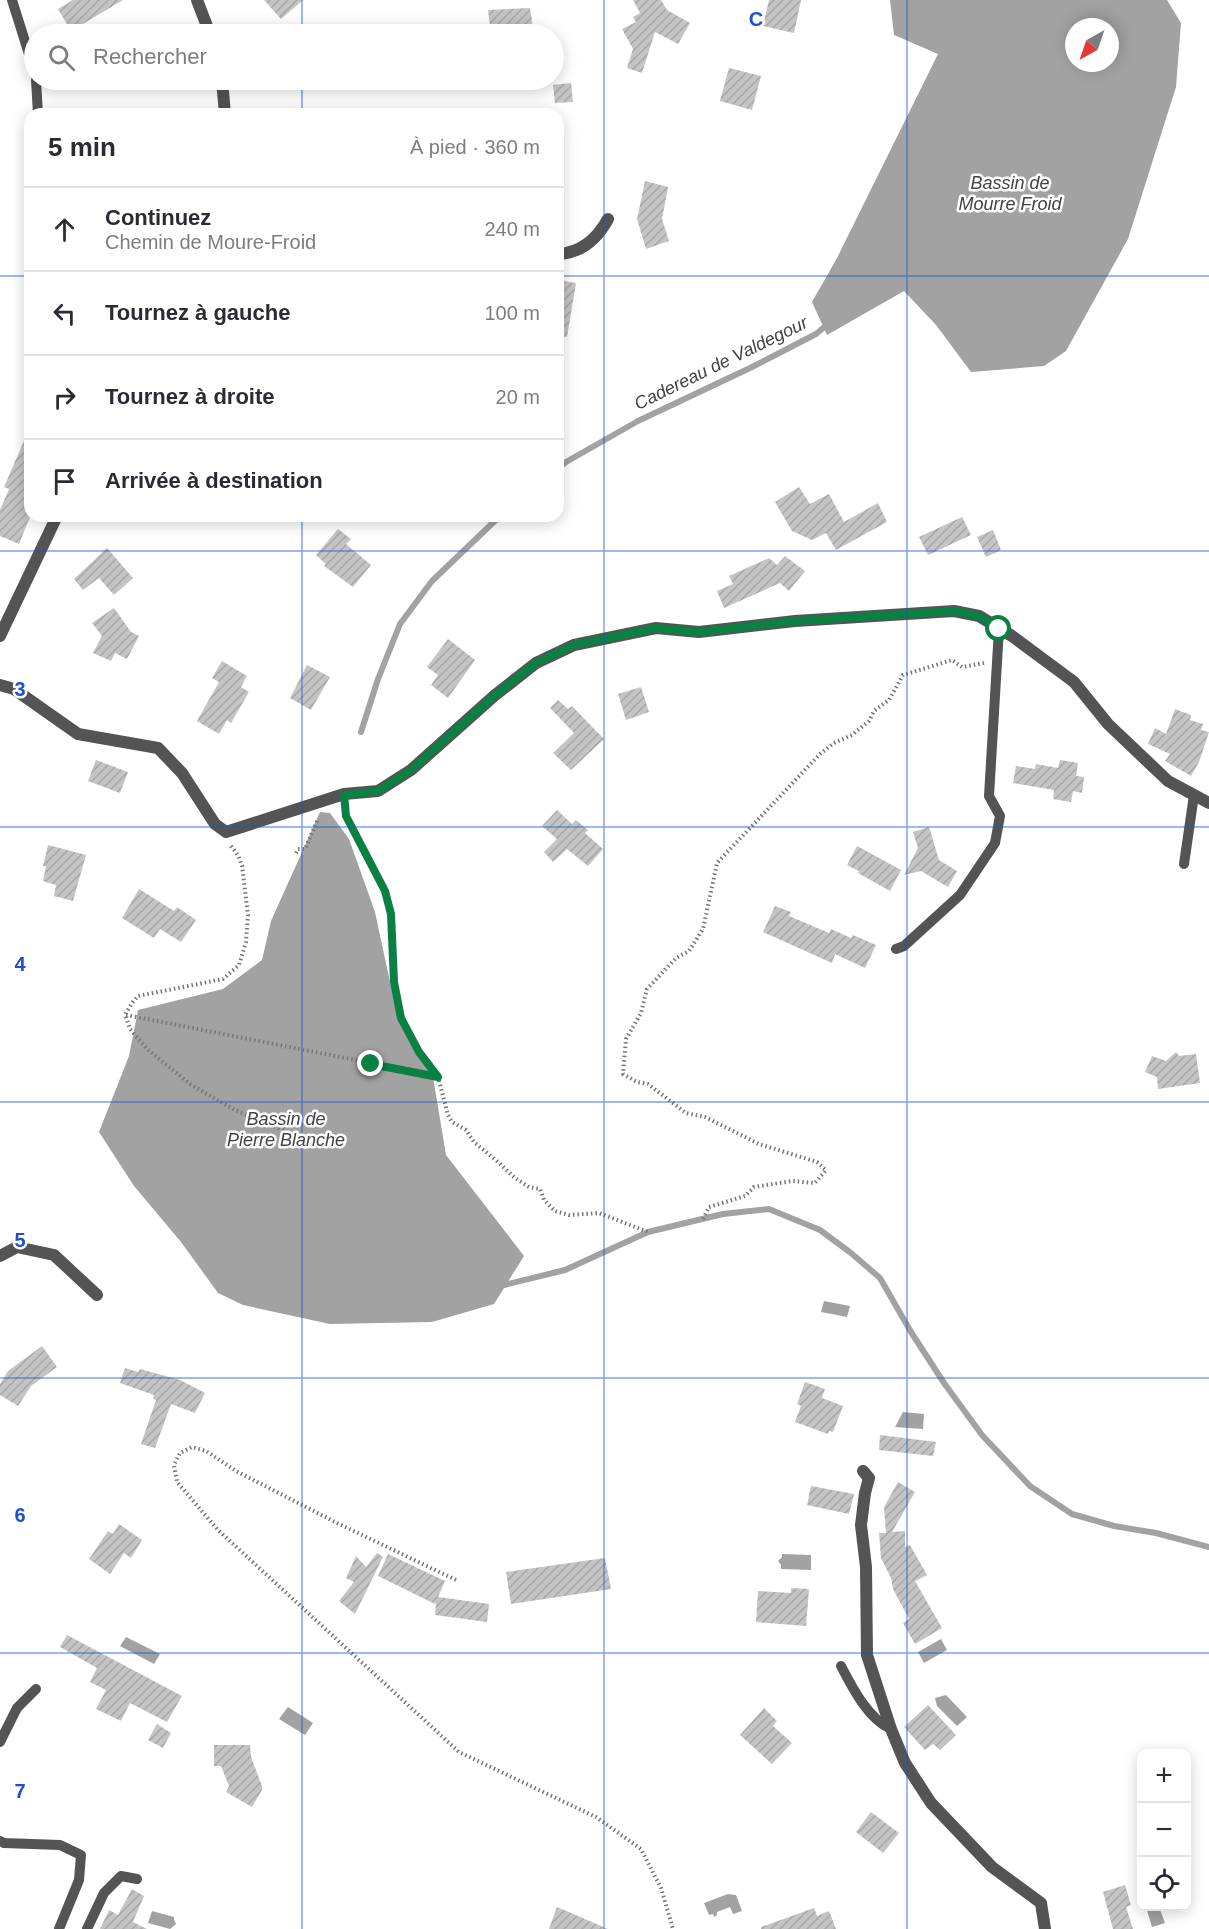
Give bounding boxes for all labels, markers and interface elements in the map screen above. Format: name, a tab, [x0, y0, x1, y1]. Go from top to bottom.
text: C	[749, 8, 763, 30]
north arrow	[1065, 18, 1119, 72]
search box	[24, 24, 564, 90]
icon: search	[45, 41, 78, 74]
text: Rechercher	[93, 44, 207, 69]
text: 5 min	[48, 132, 116, 162]
text: À pied · 360 m	[410, 136, 540, 158]
water label: Bassin de Mourre Froid	[958, 173, 1062, 214]
text: Continuez	[105, 205, 211, 230]
icon: ahead	[48, 213, 81, 246]
text: 240 m	[484, 218, 540, 240]
text: Chemin de Moure-Froid	[105, 231, 316, 253]
icon: left	[48, 297, 81, 330]
text: Tournez à gauche	[105, 300, 290, 325]
text: 100 m	[484, 302, 540, 324]
water label: Cadereau de Valdegour	[631, 312, 812, 414]
icon: right	[48, 381, 81, 414]
text: Tournez à droite	[105, 384, 275, 409]
text: 20 m	[496, 386, 540, 408]
icon: arrive	[48, 465, 81, 498]
text: Arrivée à destination	[105, 468, 323, 493]
route start	[985, 615, 1011, 641]
text: 3	[14, 678, 26, 700]
text: 4	[14, 953, 26, 975]
route end	[357, 1050, 383, 1076]
water label: Bassin de Pierre Blanche	[227, 1109, 345, 1150]
text: 5	[14, 1229, 26, 1251]
text: 6	[14, 1504, 26, 1526]
map controls	[1137, 1749, 1191, 1911]
button: +	[1137, 1749, 1191, 1803]
text: 7	[14, 1780, 26, 1802]
button: −	[1137, 1803, 1191, 1857]
button: locate	[1137, 1857, 1191, 1911]

